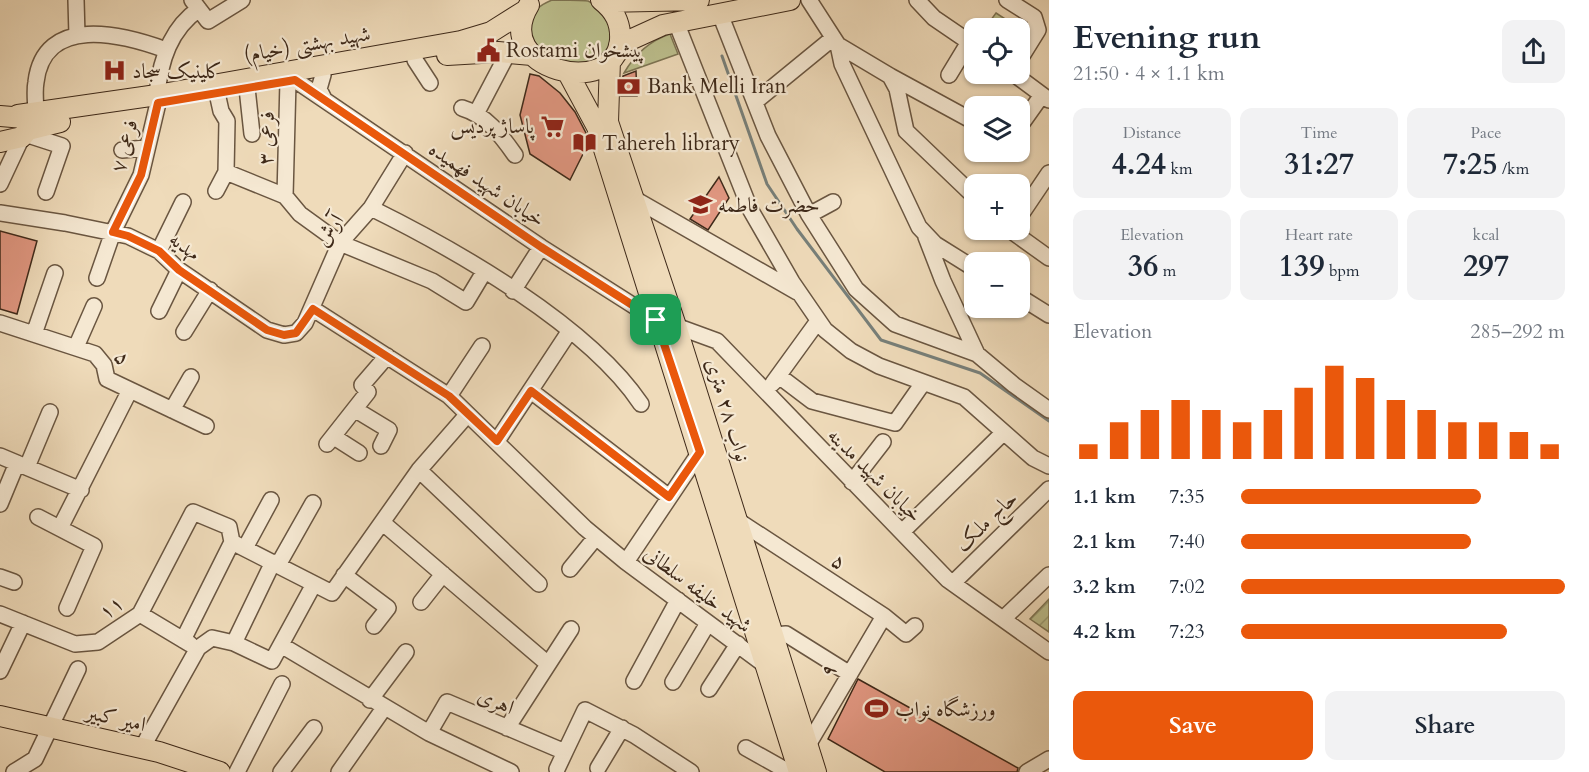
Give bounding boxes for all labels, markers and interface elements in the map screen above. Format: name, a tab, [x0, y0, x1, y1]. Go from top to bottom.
text: Evening run	[1073, 15, 1261, 60]
map controls	[964, 18, 1030, 318]
button: locate	[964, 18, 1030, 84]
street label: شهید بهشتی (خیام)	[242, 19, 373, 73]
button: share	[1502, 20, 1565, 83]
place label: Rostami پیشخوان	[506, 36, 644, 65]
public building icon: Rostami پیشخوان	[475, 37, 501, 63]
place label: کلینیک سجاد	[132, 57, 222, 86]
hospital icon: کلینیک سجاد	[101, 58, 127, 84]
text: 21:50 · 4 × 1.1 km	[1073, 60, 1225, 87]
place label: Bank Melli Iran	[647, 72, 787, 101]
bank icon: Bank Melli Iran	[616, 73, 642, 99]
button: layers	[964, 96, 1030, 162]
street label: فرعی ۳	[251, 111, 282, 165]
place label: پاساژ پردیس	[450, 112, 535, 141]
supermarket icon: پاساژ پردیس	[539, 113, 565, 139]
street label: فرعی ۷	[104, 116, 145, 176]
text: Distance	[1123, 122, 1181, 144]
text: Time	[1300, 122, 1338, 144]
text: Pace	[1471, 122, 1501, 144]
place label: Tahereh library	[602, 129, 740, 158]
library icon: Tahereh library	[571, 130, 597, 156]
street label: خیابان شهید فهمیده	[423, 135, 551, 234]
text: 4.24	[1111, 144, 1166, 185]
text: 31:27	[1284, 144, 1354, 185]
text: 7:25	[1443, 144, 1498, 185]
text: km	[1166, 158, 1193, 180]
text: /km	[1498, 158, 1529, 180]
button: +	[964, 174, 1030, 240]
place label: حضرت فاطمه	[718, 191, 820, 220]
school or university icon: حضرت فاطمه	[687, 192, 713, 218]
street label: آرش	[308, 206, 352, 252]
text: Elevation	[1120, 224, 1184, 246]
text: Heart rate	[1285, 224, 1353, 246]
text: kcal	[1473, 224, 1499, 246]
street label: مهدیه	[163, 225, 207, 268]
text: 36	[1128, 246, 1158, 287]
text: 139	[1278, 246, 1325, 287]
text: 297	[1463, 246, 1509, 287]
button: −	[964, 252, 1030, 318]
text: m	[1158, 260, 1176, 282]
text: bpm	[1325, 260, 1360, 282]
pin	[630, 294, 681, 345]
icon: arrive	[639, 303, 672, 336]
text: Elevation	[1073, 318, 1152, 345]
text: 285–292 m	[1470, 318, 1565, 345]
street label: ۵	[107, 346, 138, 371]
street label: نواب ۲۸ متری	[698, 355, 757, 465]
street label: خیابان شهید مدینه	[821, 421, 929, 529]
text: 1.1 km	[1073, 483, 1136, 510]
text: 7:35	[1169, 483, 1205, 510]
street label: حاج ملک	[949, 484, 1027, 561]
text: 2.1 km	[1073, 528, 1136, 555]
text: 7:40	[1169, 528, 1205, 555]
street label: شهید خلیفه سلطانی	[637, 539, 758, 640]
street label: ۵	[826, 546, 852, 577]
text: 3.2 km	[1073, 573, 1136, 600]
text: 7:02	[1169, 573, 1205, 600]
street label: ۱۱	[93, 588, 130, 626]
text: 4.2 km	[1073, 618, 1136, 645]
text: 7:23	[1169, 618, 1205, 645]
street label: ۹	[813, 658, 844, 683]
street label: اهری	[473, 681, 519, 722]
button: Save	[1073, 691, 1313, 760]
button: Share	[1325, 691, 1565, 760]
place label: ورزشگاه نواب	[895, 695, 996, 724]
sports icon: ورزشگاه نواب	[864, 696, 890, 722]
street label: امیر کبیر	[81, 697, 149, 739]

